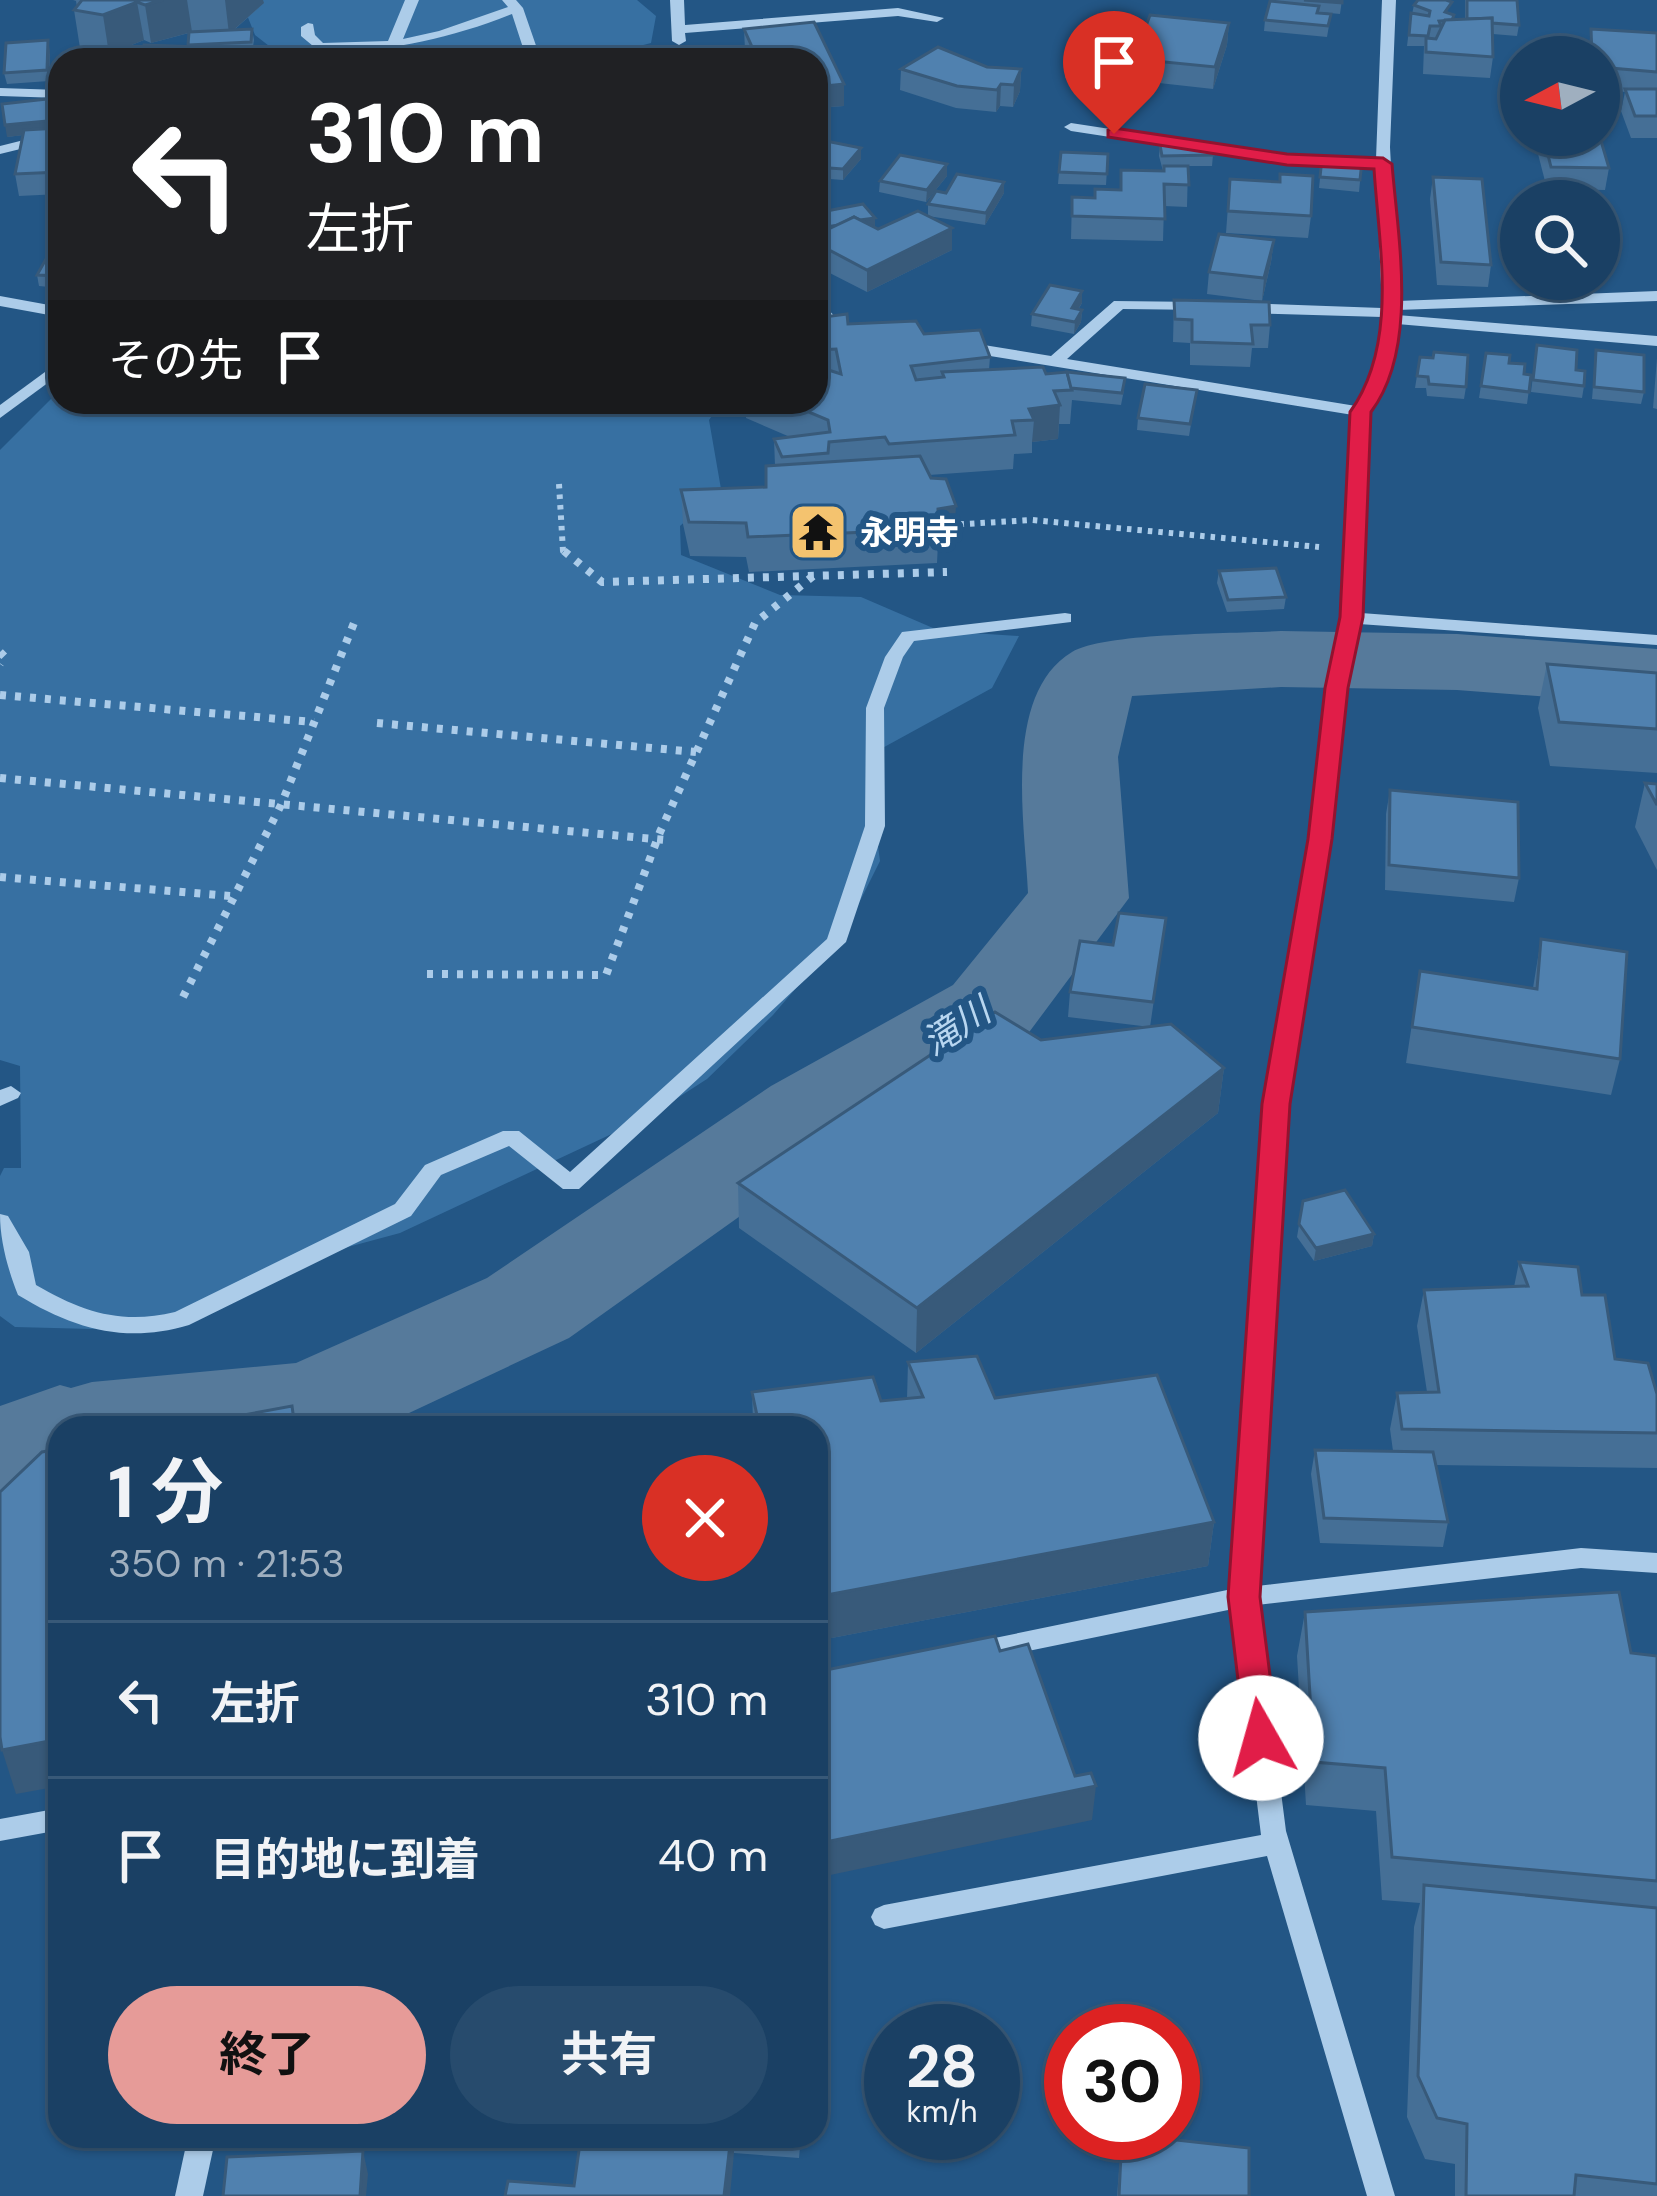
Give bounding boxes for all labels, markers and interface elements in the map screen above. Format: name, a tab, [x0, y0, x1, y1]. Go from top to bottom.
pin	[1063, 11, 1165, 134]
icon: arrive	[1081, 29, 1147, 95]
north arrow	[1500, 36, 1620, 156]
map controls	[1500, 36, 1620, 300]
text: 310 m	[306, 79, 545, 188]
icon: left	[108, 96, 264, 252]
button: search	[1500, 180, 1620, 300]
text: 左折	[306, 194, 414, 265]
icon: arrive	[267, 324, 333, 390]
text: その先	[108, 331, 243, 390]
temple icon: 永明寺	[787, 501, 849, 563]
place label: 永明寺	[860, 511, 959, 554]
water label: 滝川	[913, 985, 1003, 1066]
text: 1 分	[108, 1446, 223, 1539]
button: close	[642, 1455, 768, 1581]
text: 350 m · 21:53	[108, 1538, 344, 1589]
icon: left	[108, 1667, 174, 1733]
text: 310 m	[645, 1670, 768, 1729]
text: 左折	[210, 1674, 300, 1733]
position arrow	[1198, 1675, 1324, 1801]
icon: arrive	[108, 1823, 174, 1889]
text: 40 m	[658, 1826, 768, 1885]
text: 目的地に到着	[210, 1830, 480, 1889]
button: 終了	[108, 1986, 426, 2124]
button: 共有	[450, 1986, 768, 2124]
speed limit sign: 30	[1044, 2004, 1200, 2160]
text: 28	[906, 2027, 978, 2106]
text: km/h	[907, 2092, 977, 2131]

